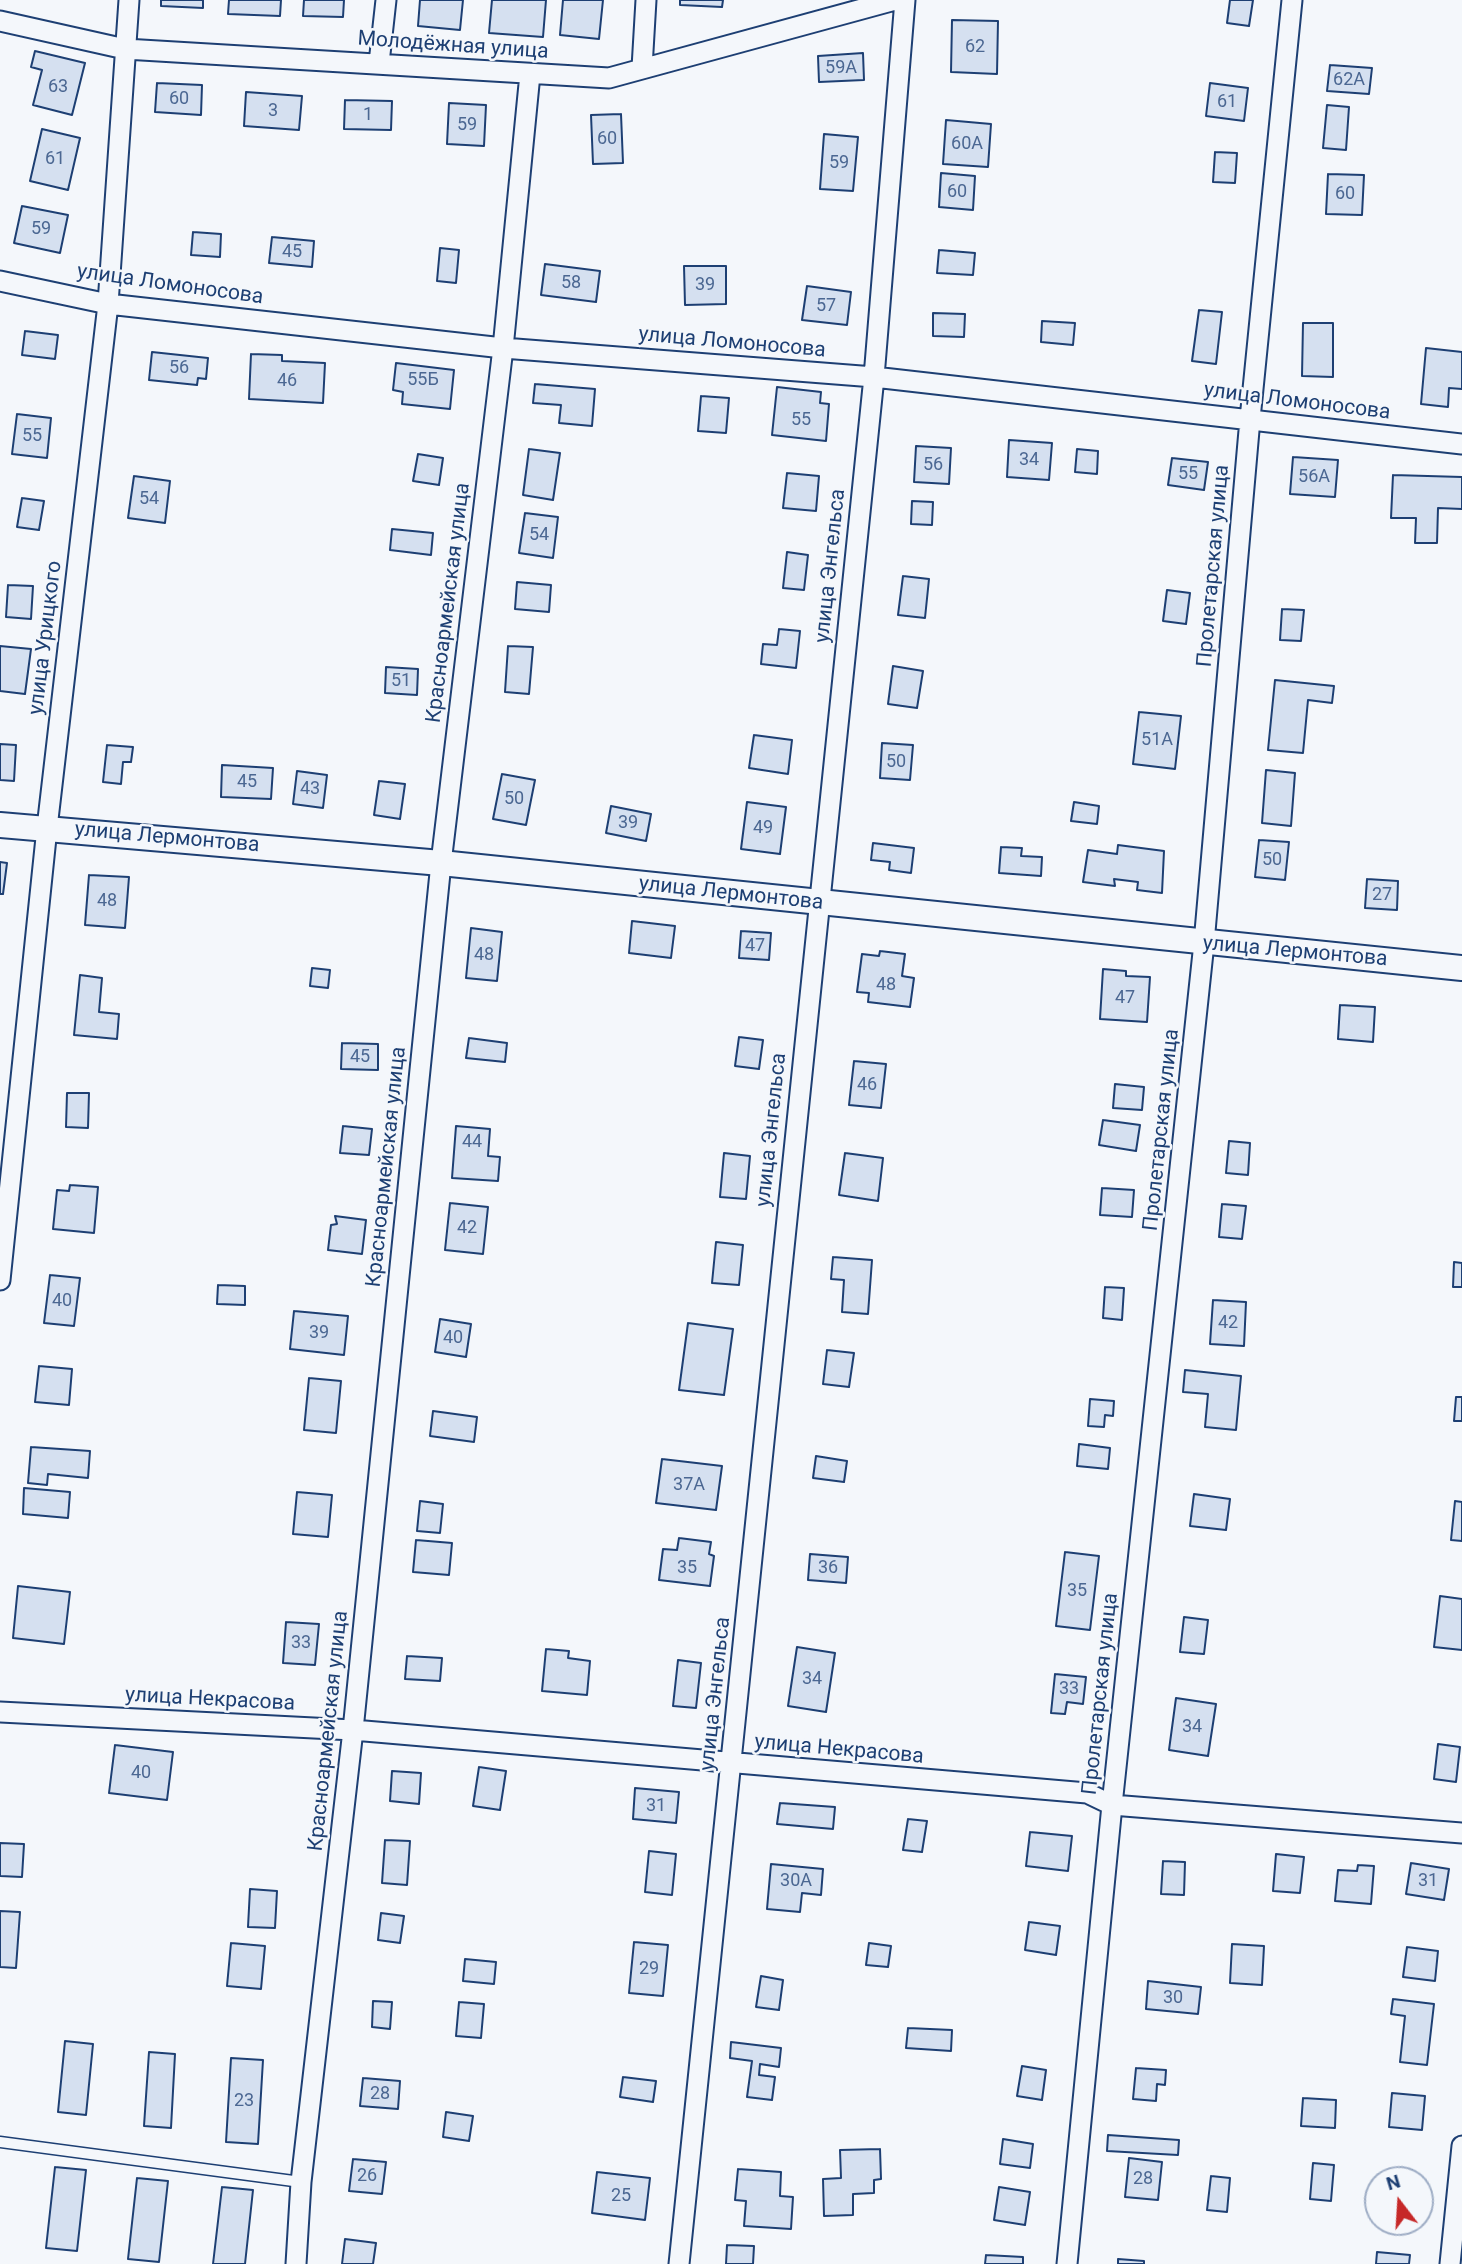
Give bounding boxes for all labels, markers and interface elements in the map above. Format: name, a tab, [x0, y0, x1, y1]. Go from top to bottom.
street label: Молодёжная улица	[357, 27, 549, 65]
house number: 62	[965, 36, 985, 58]
house number: 59А	[825, 57, 857, 79]
house number: 62А	[1333, 69, 1365, 91]
house number: 63	[48, 76, 68, 98]
house number: 60	[169, 88, 189, 110]
house number: 61	[1217, 91, 1237, 113]
house number: 3	[268, 100, 278, 122]
house number: 1	[363, 104, 373, 126]
house number: 59	[457, 114, 477, 136]
house number: 60	[597, 128, 617, 150]
house number: 60А	[951, 133, 983, 155]
house number: 61	[45, 148, 65, 170]
house number: 59	[829, 152, 849, 174]
house number: 60	[947, 181, 967, 203]
house number: 60	[1335, 183, 1355, 205]
house number: 59	[31, 218, 51, 240]
house number: 45	[282, 241, 302, 263]
street label: улица Ломоносова	[75, 259, 265, 311]
house number: 58	[561, 272, 581, 294]
house number: 39	[695, 274, 715, 296]
house number: 57	[816, 295, 836, 317]
street label: улица Ломоносова	[637, 322, 827, 364]
house number: 56	[169, 357, 189, 379]
house number: 55Б	[407, 369, 439, 391]
house number: 46	[277, 370, 297, 392]
street label: улица Ломоносова	[1202, 378, 1392, 426]
house number: 55	[791, 409, 811, 431]
house number: 55	[22, 425, 42, 447]
house number: 34	[1019, 449, 1039, 471]
house number: 56	[923, 454, 943, 476]
house number: 55	[1178, 463, 1198, 485]
street label: Пролетарская улица	[1193, 464, 1235, 668]
house number: 56А	[1298, 466, 1330, 488]
street label: Красноармейская улица	[422, 481, 476, 725]
house number: 54	[139, 488, 159, 510]
street label: улица Энгельса	[810, 488, 852, 644]
house number: 54	[529, 524, 549, 546]
street label: улица Урицкого	[24, 560, 68, 716]
house number: 51	[391, 670, 411, 692]
house number: 51А	[1141, 729, 1173, 751]
house number: 50	[886, 751, 906, 773]
house number: 45	[237, 771, 257, 793]
house number: 43	[300, 778, 320, 800]
house number: 50	[504, 788, 524, 810]
house number: 39	[618, 812, 638, 834]
street label: улица Лермонтова	[74, 817, 260, 859]
house number: 49	[753, 817, 773, 839]
house number: 50	[1262, 849, 1282, 871]
street label: улица Лермонтова	[637, 872, 825, 916]
house number: 27	[1372, 884, 1392, 906]
house number: 48	[97, 890, 117, 912]
street label: улица Лермонтова	[1202, 931, 1388, 973]
house number: 47	[745, 935, 765, 957]
house number: 48	[474, 944, 494, 966]
house number: 48	[876, 974, 896, 996]
house number: 47	[1115, 987, 1135, 1009]
street label: Пролетарская улица	[1139, 1028, 1185, 1232]
street label: Красноармейская улица	[362, 1045, 412, 1289]
house number: 45	[350, 1046, 370, 1068]
street label: улица Энгельса	[751, 1052, 793, 1208]
house number: 46	[857, 1074, 877, 1096]
house number: 44	[462, 1131, 482, 1153]
house number: 42	[457, 1217, 477, 1239]
house number: 40	[52, 1290, 72, 1312]
house number: 42	[1218, 1312, 1238, 1334]
house number: 39	[309, 1322, 329, 1344]
house number: 40	[443, 1327, 463, 1349]
house number: 37А	[673, 1474, 705, 1496]
house number: 35	[677, 1557, 697, 1579]
house number: 36	[818, 1557, 838, 1579]
house number: 35	[1067, 1580, 1087, 1602]
street label: Пролетарская улица	[1078, 1592, 1124, 1796]
street label: Красноармейская улица	[304, 1609, 354, 1853]
street label: улица Энгельса	[695, 1616, 737, 1772]
house number: 33	[291, 1632, 311, 1654]
house number: 34	[802, 1668, 822, 1690]
house number: 33	[1059, 1678, 1079, 1700]
street label: улица Некрасова	[124, 1683, 296, 1717]
house number: 34	[1182, 1716, 1202, 1738]
street label: улица Некрасова	[753, 1730, 925, 1770]
house number: 40	[131, 1762, 151, 1784]
house number: 31	[646, 1795, 666, 1817]
house number: 30А	[780, 1870, 812, 1892]
house number: 31	[1418, 1870, 1438, 1892]
house number: 29	[639, 1958, 659, 1980]
house number: 30	[1163, 1987, 1183, 2009]
house number: 28	[370, 2083, 390, 2105]
house number: 23	[234, 2090, 254, 2112]
house number: 26	[357, 2165, 377, 2187]
north arrow	[1364, 2166, 1434, 2236]
house number: 28	[1133, 2168, 1153, 2190]
text: N	[1384, 2169, 1403, 2195]
house number: 25	[611, 2185, 631, 2207]

